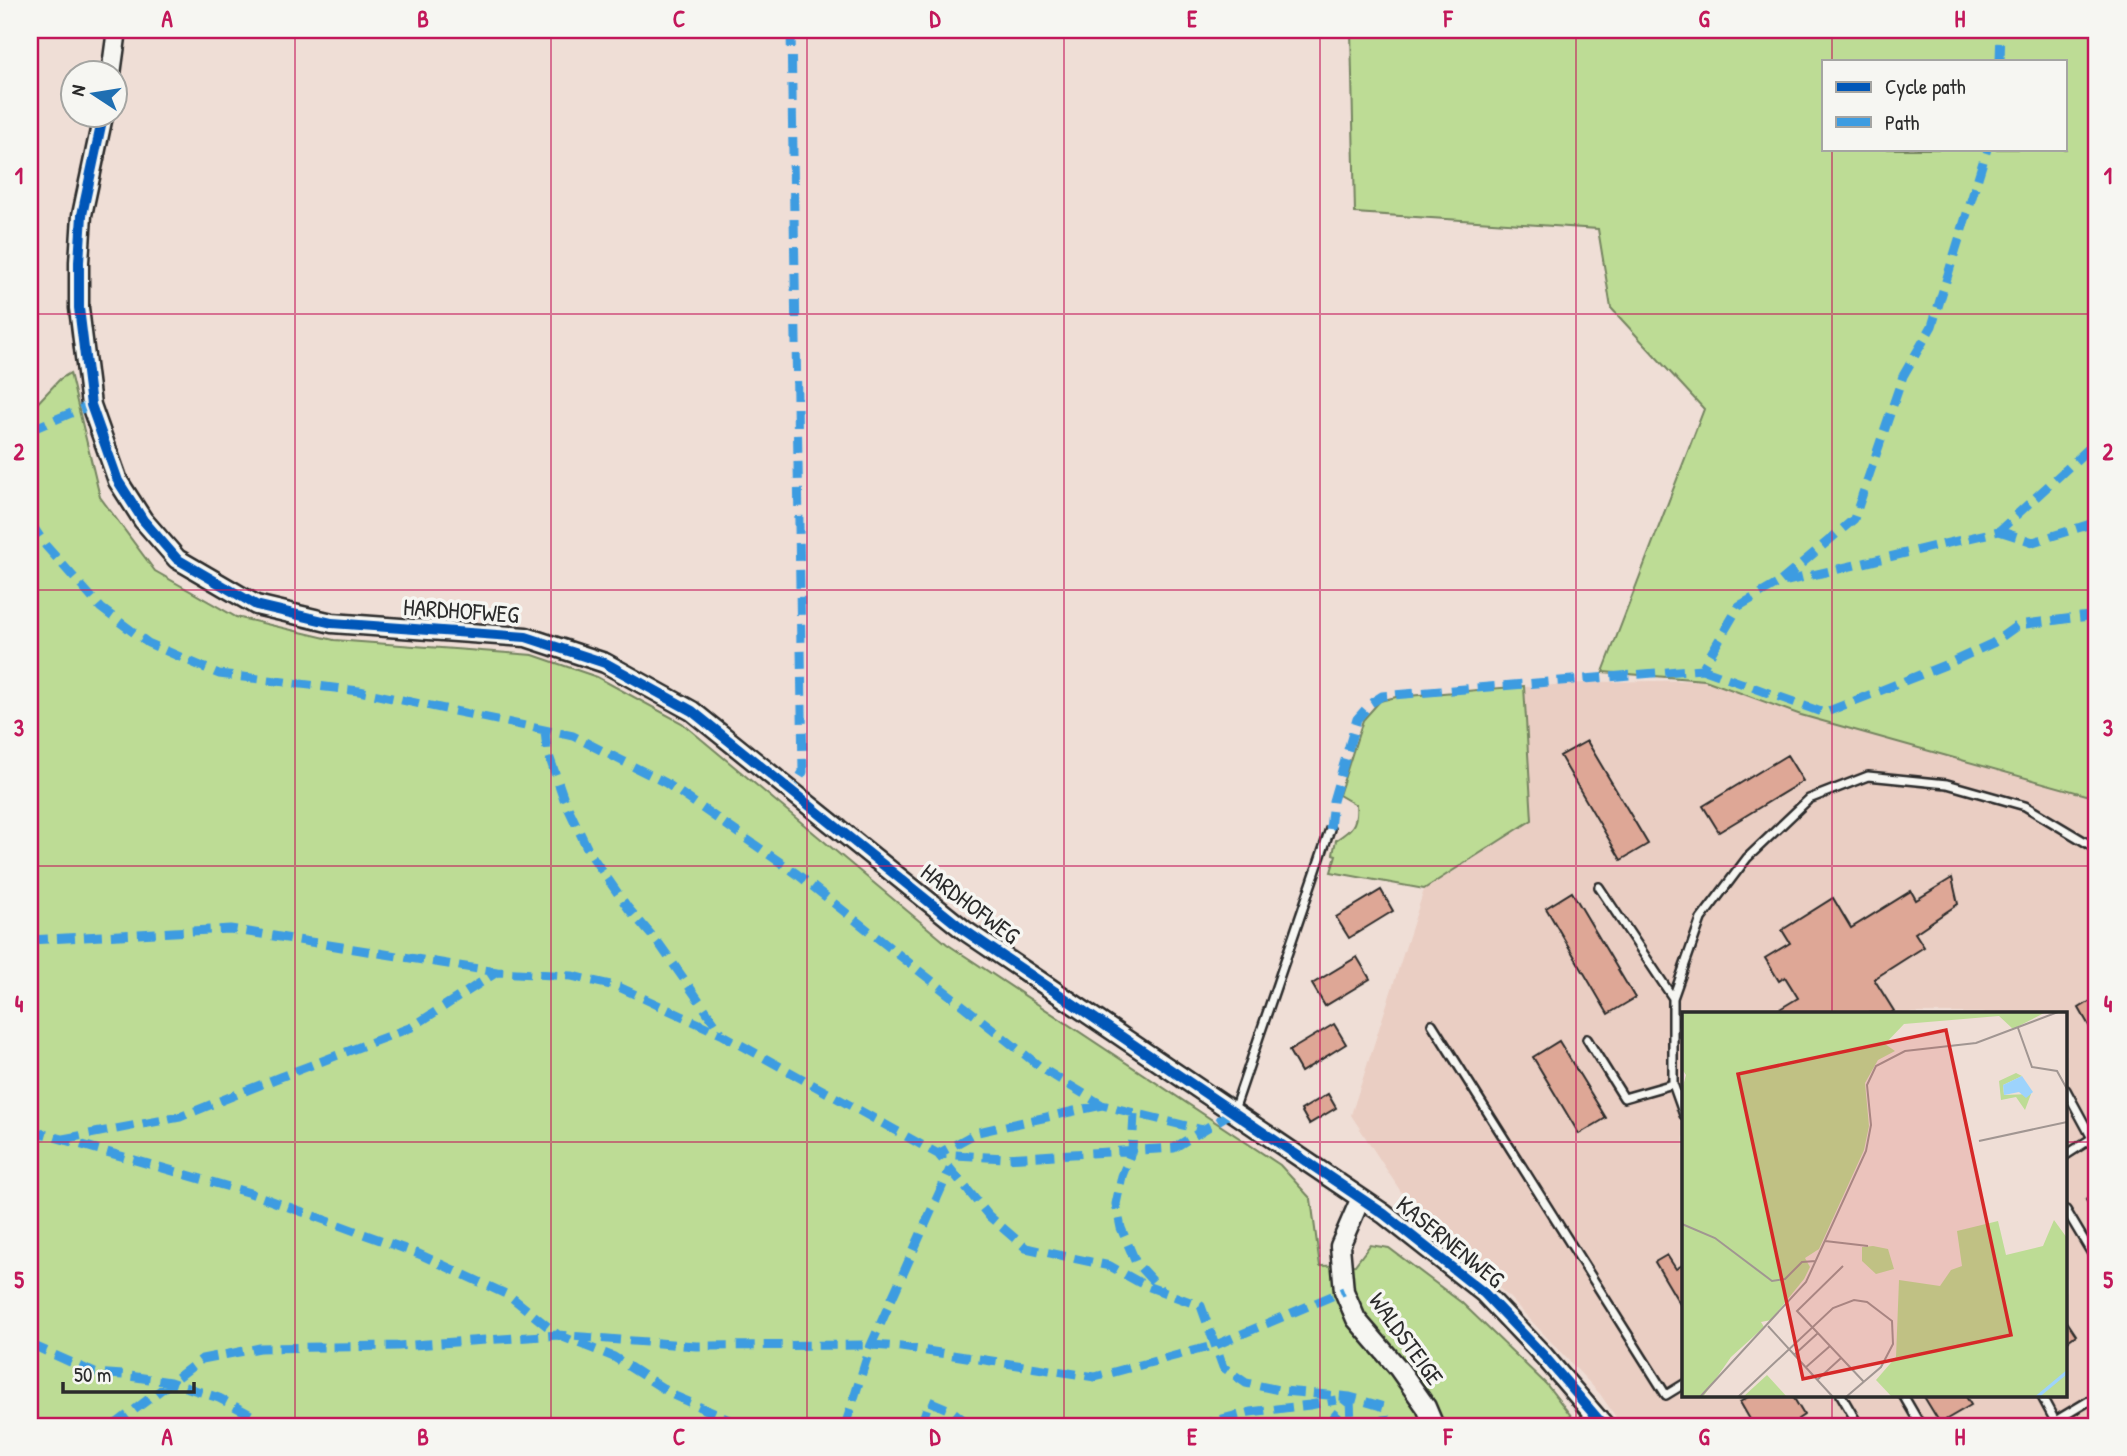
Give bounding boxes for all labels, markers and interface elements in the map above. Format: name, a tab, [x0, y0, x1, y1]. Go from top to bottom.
text: A	[161, 3, 173, 34]
text: B	[417, 3, 429, 34]
text: C	[673, 3, 685, 34]
text: D	[930, 3, 942, 34]
text: E	[1187, 3, 1198, 34]
text: F	[1443, 3, 1454, 34]
text: G	[1698, 3, 1710, 34]
text: H	[1955, 3, 1966, 34]
north arrow	[60, 60, 130, 130]
legend	[1822, 60, 2068, 150]
text: Cycle path	[1885, 72, 1966, 101]
text: N	[64, 83, 91, 98]
text: Path	[1885, 108, 1920, 137]
text: 1	[15, 160, 23, 191]
text: 1	[2104, 160, 2112, 191]
text: 2	[14, 436, 25, 467]
text: 2	[2103, 436, 2114, 467]
street label: HARDHOFWEG	[402, 590, 520, 630]
text: 3	[14, 712, 24, 743]
text: 3	[2103, 712, 2113, 743]
street label: HARDHOFWEG	[915, 856, 1027, 951]
text: 4	[15, 988, 24, 1019]
text: 4	[2104, 988, 2113, 1019]
inset map	[1682, 1012, 2068, 1396]
street label: KASERNENWEG	[1390, 1188, 1512, 1295]
text: 5	[14, 1264, 24, 1295]
text: 5	[2103, 1264, 2113, 1295]
street label: WALDSTEIGE	[1362, 1286, 1452, 1392]
scale bar	[63, 1351, 194, 1395]
text: 50 m	[74, 1360, 111, 1389]
text: A	[161, 1421, 173, 1452]
text: B	[417, 1421, 429, 1452]
text: C	[673, 1421, 685, 1452]
text: D	[930, 1421, 942, 1452]
text: E	[1187, 1421, 1198, 1452]
text: F	[1443, 1421, 1454, 1452]
text: G	[1698, 1421, 1710, 1452]
text: H	[1955, 1421, 1966, 1452]

